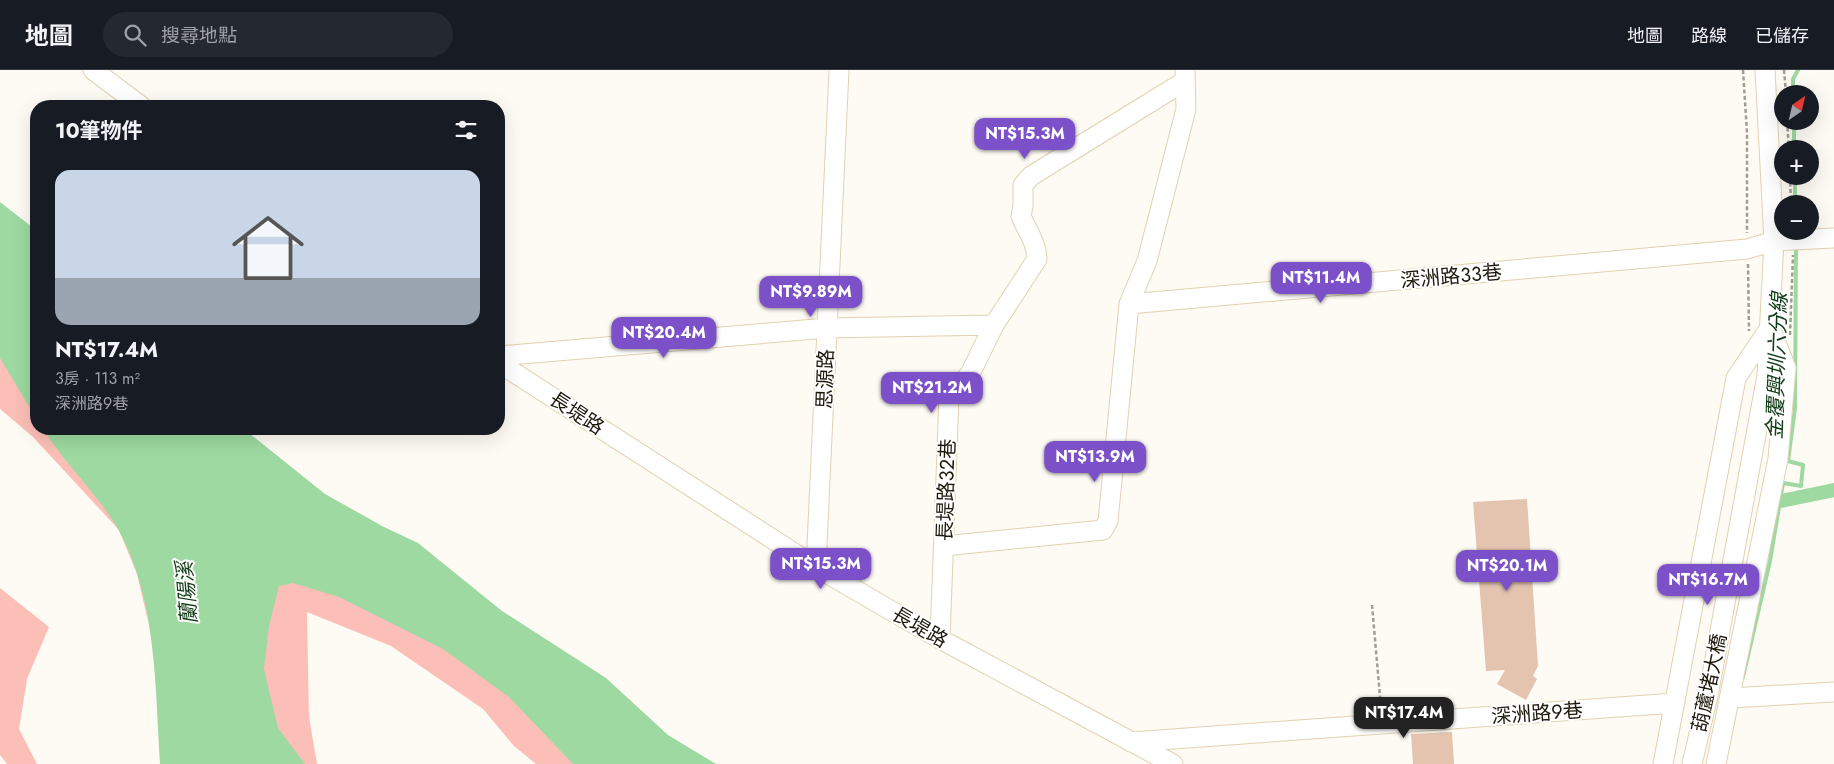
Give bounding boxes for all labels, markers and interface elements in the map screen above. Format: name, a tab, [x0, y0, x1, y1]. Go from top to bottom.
search box	[103, 12, 453, 57]
text: 地圖	[25, 18, 73, 53]
icon: search	[121, 21, 149, 49]
text: 搜尋地點	[161, 22, 237, 49]
text: 地圖	[1627, 23, 1663, 49]
text: 路線	[1691, 23, 1727, 49]
text: 已儲存	[1755, 23, 1809, 49]
north arrow	[1774, 85, 1819, 130]
map controls	[1774, 85, 1819, 240]
text: 10筆物件	[55, 116, 143, 146]
icon: filters	[452, 116, 480, 144]
pin: NT$15.3M	[973, 118, 1077, 160]
text: NT$15.3M	[985, 122, 1065, 145]
button: +	[1774, 140, 1819, 185]
button: −	[1774, 195, 1819, 240]
icon: home	[223, 203, 313, 293]
street label: 深洲路33巷	[1399, 258, 1503, 295]
pin: NT$11.4M	[1269, 262, 1373, 304]
text: NT$11.4M	[1282, 266, 1360, 289]
pin: NT$9.89M	[759, 276, 863, 318]
text: NT$9.89M	[770, 280, 852, 303]
water label: 金覆興圳六分線	[1759, 290, 1795, 440]
pin: NT$20.4M	[612, 316, 716, 359]
text: NT$20.4M	[622, 321, 706, 344]
text: NT$17.4M	[55, 335, 158, 365]
street label: 思源路	[810, 349, 841, 410]
text: 3房 · 113 m²	[55, 367, 140, 390]
pin: NT$21.2M	[880, 372, 984, 414]
text: NT$21.2M	[892, 376, 972, 399]
street label: 長堤路	[544, 385, 610, 442]
text: 深洲路9巷	[55, 392, 128, 415]
street label: 長堤路32巷	[930, 438, 963, 542]
pin: NT$13.9M	[1043, 440, 1147, 483]
text: NT$13.9M	[1055, 445, 1135, 468]
pin: NT$15.3M	[769, 548, 873, 590]
pin: NT$20.1M	[1455, 550, 1559, 592]
text: NT$15.3M	[781, 552, 861, 575]
text: NT$20.1M	[1467, 554, 1547, 577]
water label: 蘭陽溪	[169, 557, 205, 626]
pin: NT$16.7M	[1656, 564, 1760, 606]
text: NT$16.7M	[1668, 568, 1748, 591]
street label: 長堤路	[887, 600, 953, 655]
street label: 葫蘆堵大橋	[1685, 631, 1734, 735]
pin: NT$17.4M	[1352, 696, 1456, 739]
street label: 深洲路9巷	[1490, 696, 1584, 731]
text: NT$17.4M	[1365, 701, 1443, 724]

